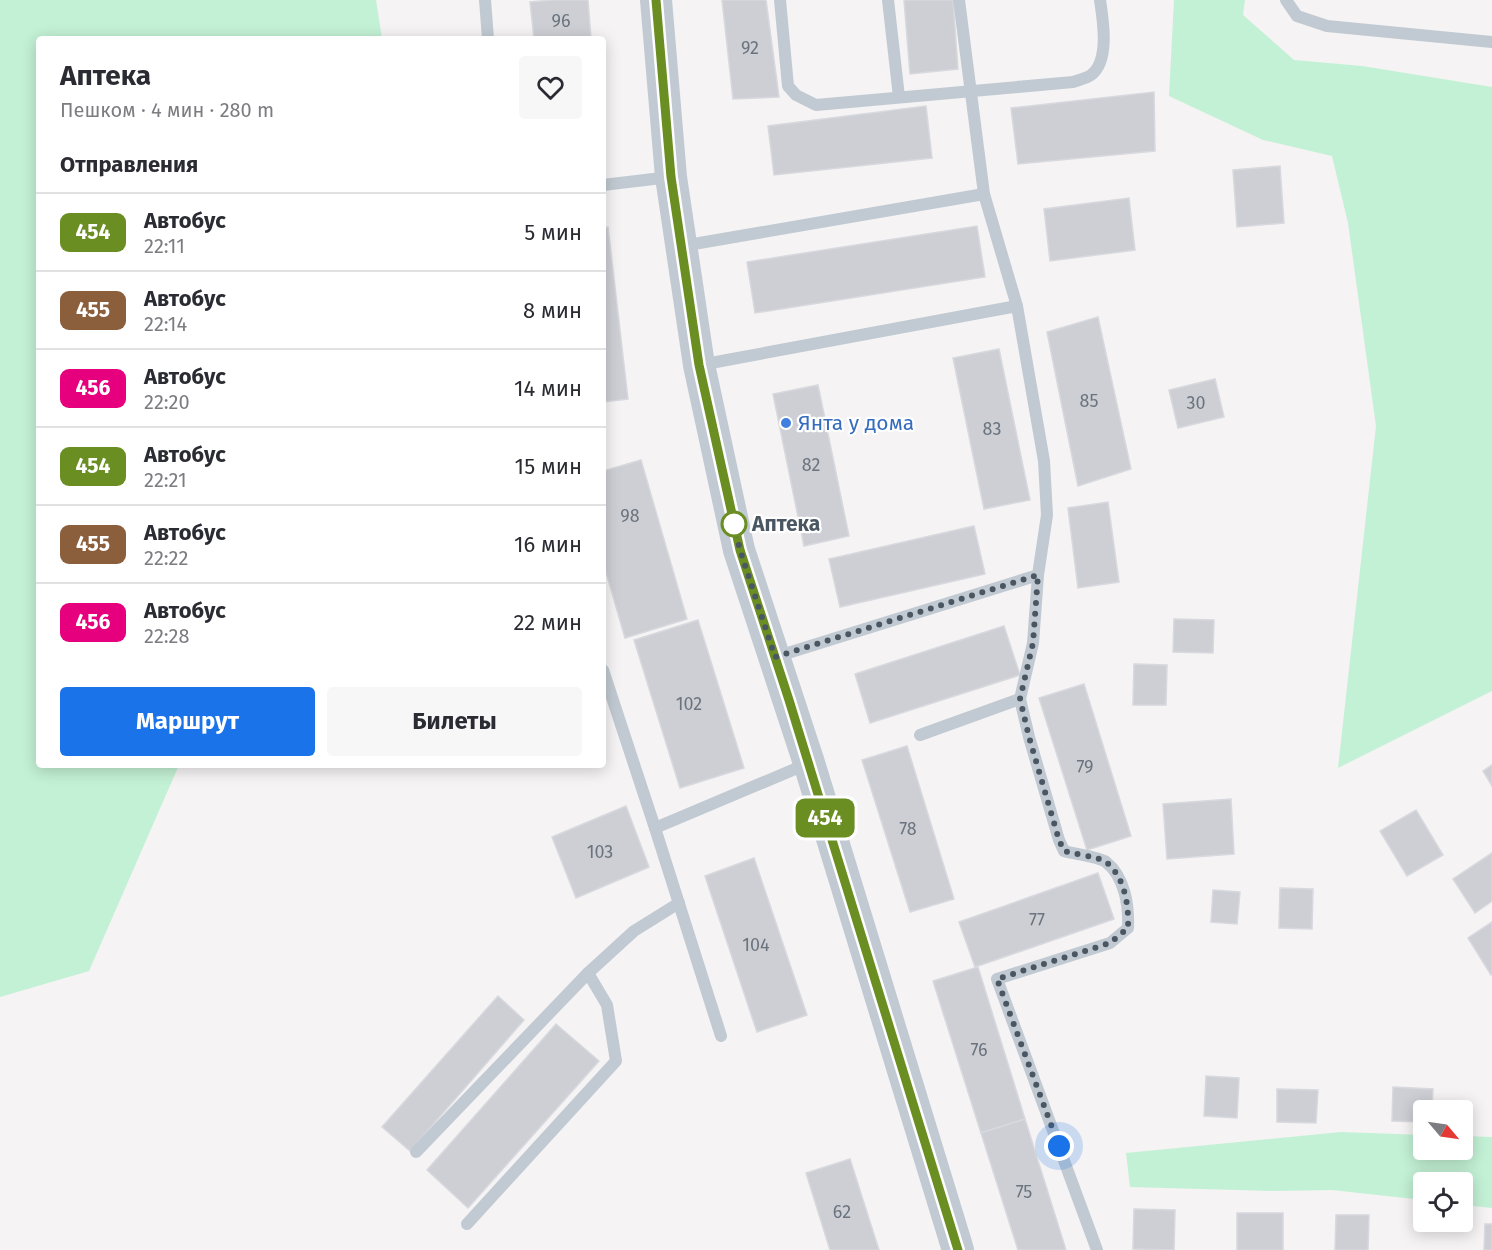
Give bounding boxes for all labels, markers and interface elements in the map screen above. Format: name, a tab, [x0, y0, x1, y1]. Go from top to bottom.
house number: 96	[551, 10, 571, 32]
house number: 92	[741, 37, 759, 59]
button: heart	[519, 56, 582, 119]
text: Аптека	[60, 59, 151, 92]
text: Пешком · 4 мин · 280 m	[60, 98, 274, 122]
text: Отправления	[60, 151, 198, 178]
text: Автобус	[144, 207, 226, 234]
text: 454	[76, 219, 110, 245]
text: 5 мин	[524, 219, 582, 246]
text: 22:11	[144, 234, 185, 258]
text: Автобус	[144, 285, 226, 312]
text: 455	[76, 297, 110, 323]
text: 8 мин	[523, 297, 582, 324]
text: 22:14	[144, 312, 187, 336]
text: Автобус	[144, 363, 226, 390]
text: 456	[76, 375, 110, 401]
text: 14 мин	[514, 375, 582, 402]
text: 22:20	[144, 390, 190, 414]
house number: 85	[1080, 390, 1098, 412]
house number: 30	[1186, 392, 1206, 414]
place label: Янта у дома	[798, 410, 914, 436]
marker: Янта у дома	[779, 416, 793, 430]
house number: 83	[983, 418, 1001, 440]
text: Автобус	[144, 441, 226, 468]
text: 454	[76, 453, 110, 479]
text: 15 мин	[515, 453, 582, 480]
house number: 82	[802, 454, 820, 476]
text: 22:21	[144, 468, 187, 492]
house number: 98	[620, 505, 640, 527]
marker: Аптека	[721, 511, 747, 537]
place label: Аптека	[751, 511, 820, 537]
text: Автобус	[144, 519, 226, 546]
text: 455	[76, 531, 110, 557]
text: 16 мин	[514, 531, 582, 558]
text: 22:22	[144, 546, 188, 570]
text: Автобус	[144, 597, 226, 624]
text: 456	[76, 609, 110, 635]
text: 22 мин	[513, 609, 582, 636]
text: 22:28	[144, 624, 190, 648]
button: Маршрут	[60, 687, 315, 756]
button: Билеты	[327, 687, 582, 756]
house number: 102	[676, 693, 702, 715]
house number: 79	[1076, 756, 1094, 778]
line badge: 454	[790, 798, 860, 838]
text: 454	[808, 805, 842, 831]
house number: 78	[899, 818, 917, 840]
house number: 103	[587, 841, 613, 863]
house number: 77	[1029, 909, 1045, 931]
house number: 104	[742, 934, 770, 956]
house number: 76	[970, 1039, 988, 1061]
north arrow	[1413, 1100, 1473, 1160]
map controls	[1413, 1100, 1473, 1232]
your location	[1044, 1131, 1074, 1161]
button: locate	[1413, 1172, 1473, 1232]
house number: 75	[1016, 1181, 1032, 1203]
house number: 62	[833, 1201, 851, 1223]

